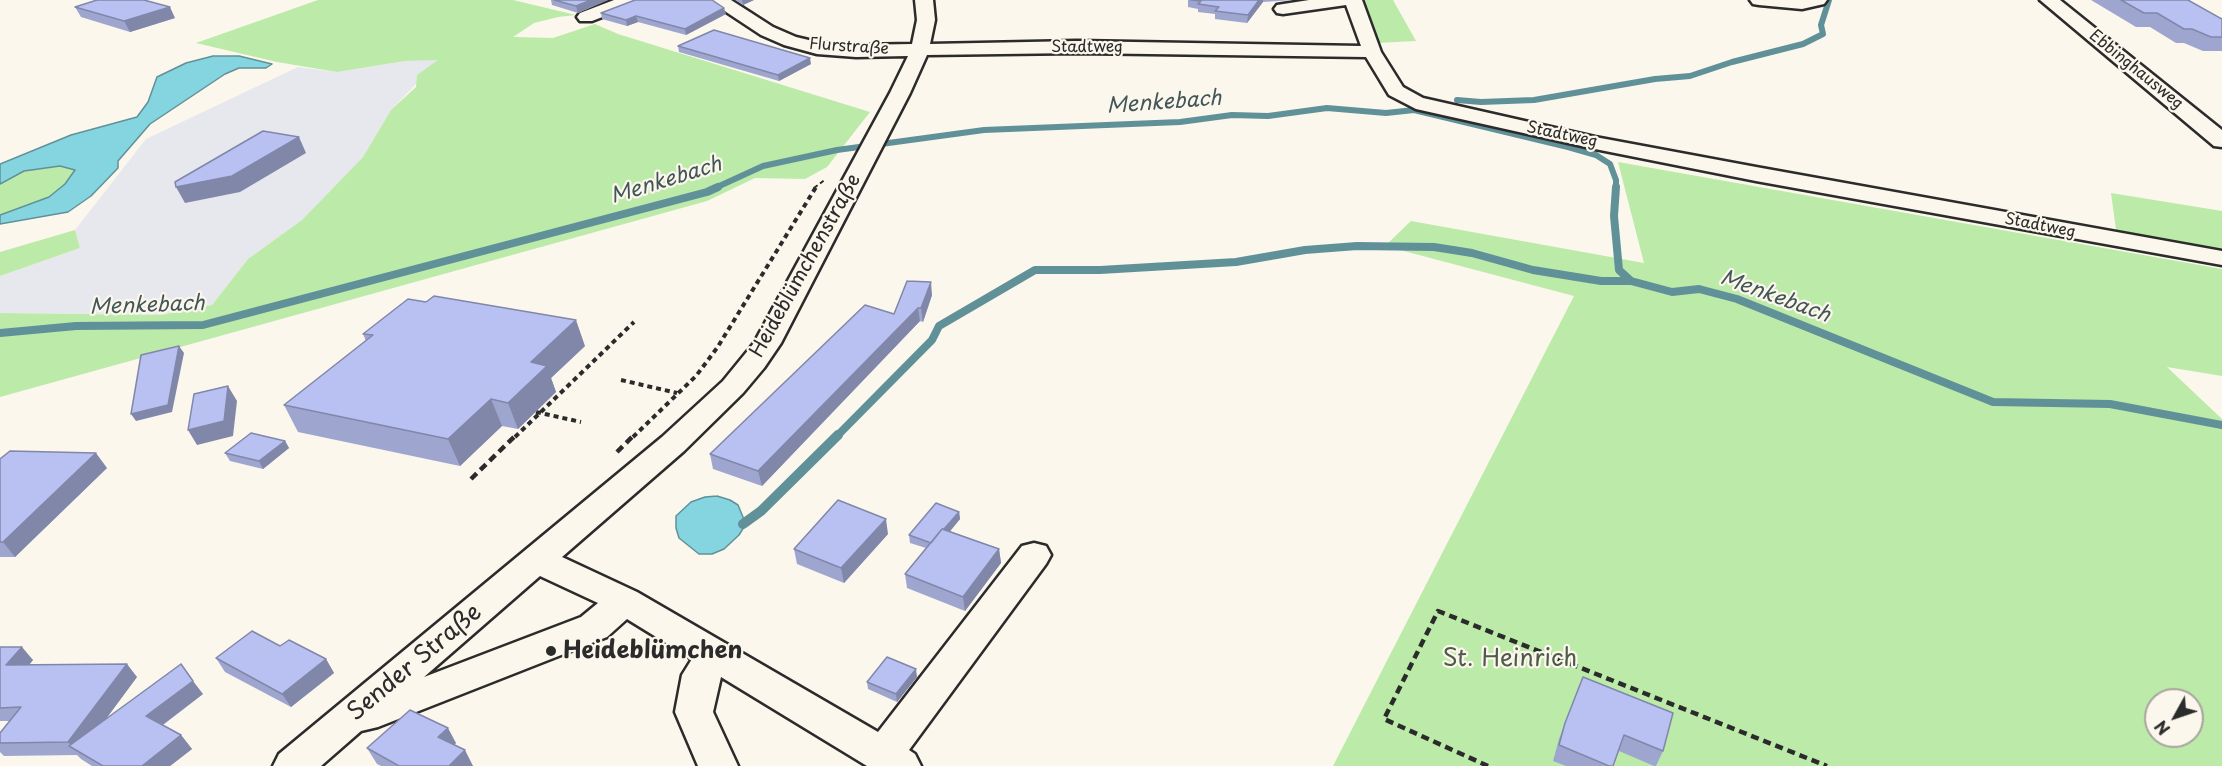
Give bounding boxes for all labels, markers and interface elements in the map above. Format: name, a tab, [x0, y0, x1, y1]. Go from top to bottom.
street label: Ebbinghausweg	[2085, 26, 2187, 114]
street label: Flurstraße	[808, 35, 890, 59]
street label: Stadtweg	[1051, 38, 1123, 58]
water label: Menkebach	[1106, 86, 1222, 120]
street label: Stadtweg	[1525, 118, 1599, 152]
water label: Menkebach	[607, 152, 725, 210]
street label: Heideblümchenstraße	[746, 170, 866, 362]
street label: Stadtweg	[2003, 210, 2077, 242]
water label: Menkebach	[1717, 265, 1833, 329]
water label: Menkebach	[89, 291, 205, 321]
street label: Sender Straße	[342, 598, 488, 728]
place label: Heideblümchen	[563, 637, 742, 665]
marker: Heideblümchen	[544, 644, 558, 658]
park label: St. Heinrich	[1443, 645, 1577, 673]
north arrow	[2144, 688, 2204, 748]
text: N	[2148, 716, 2175, 741]

